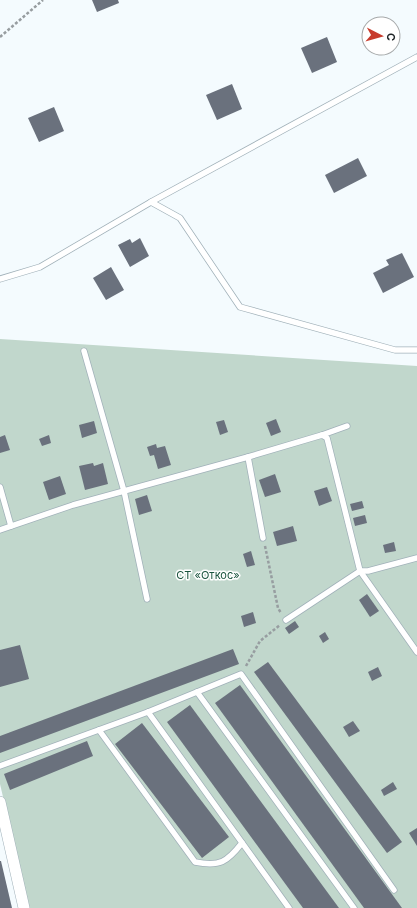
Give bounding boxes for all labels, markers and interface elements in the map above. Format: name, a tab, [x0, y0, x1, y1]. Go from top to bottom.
north arrow	[361, 16, 401, 56]
text: С	[384, 32, 398, 42]
park label: СТ «Откос»	[176, 568, 240, 582]

